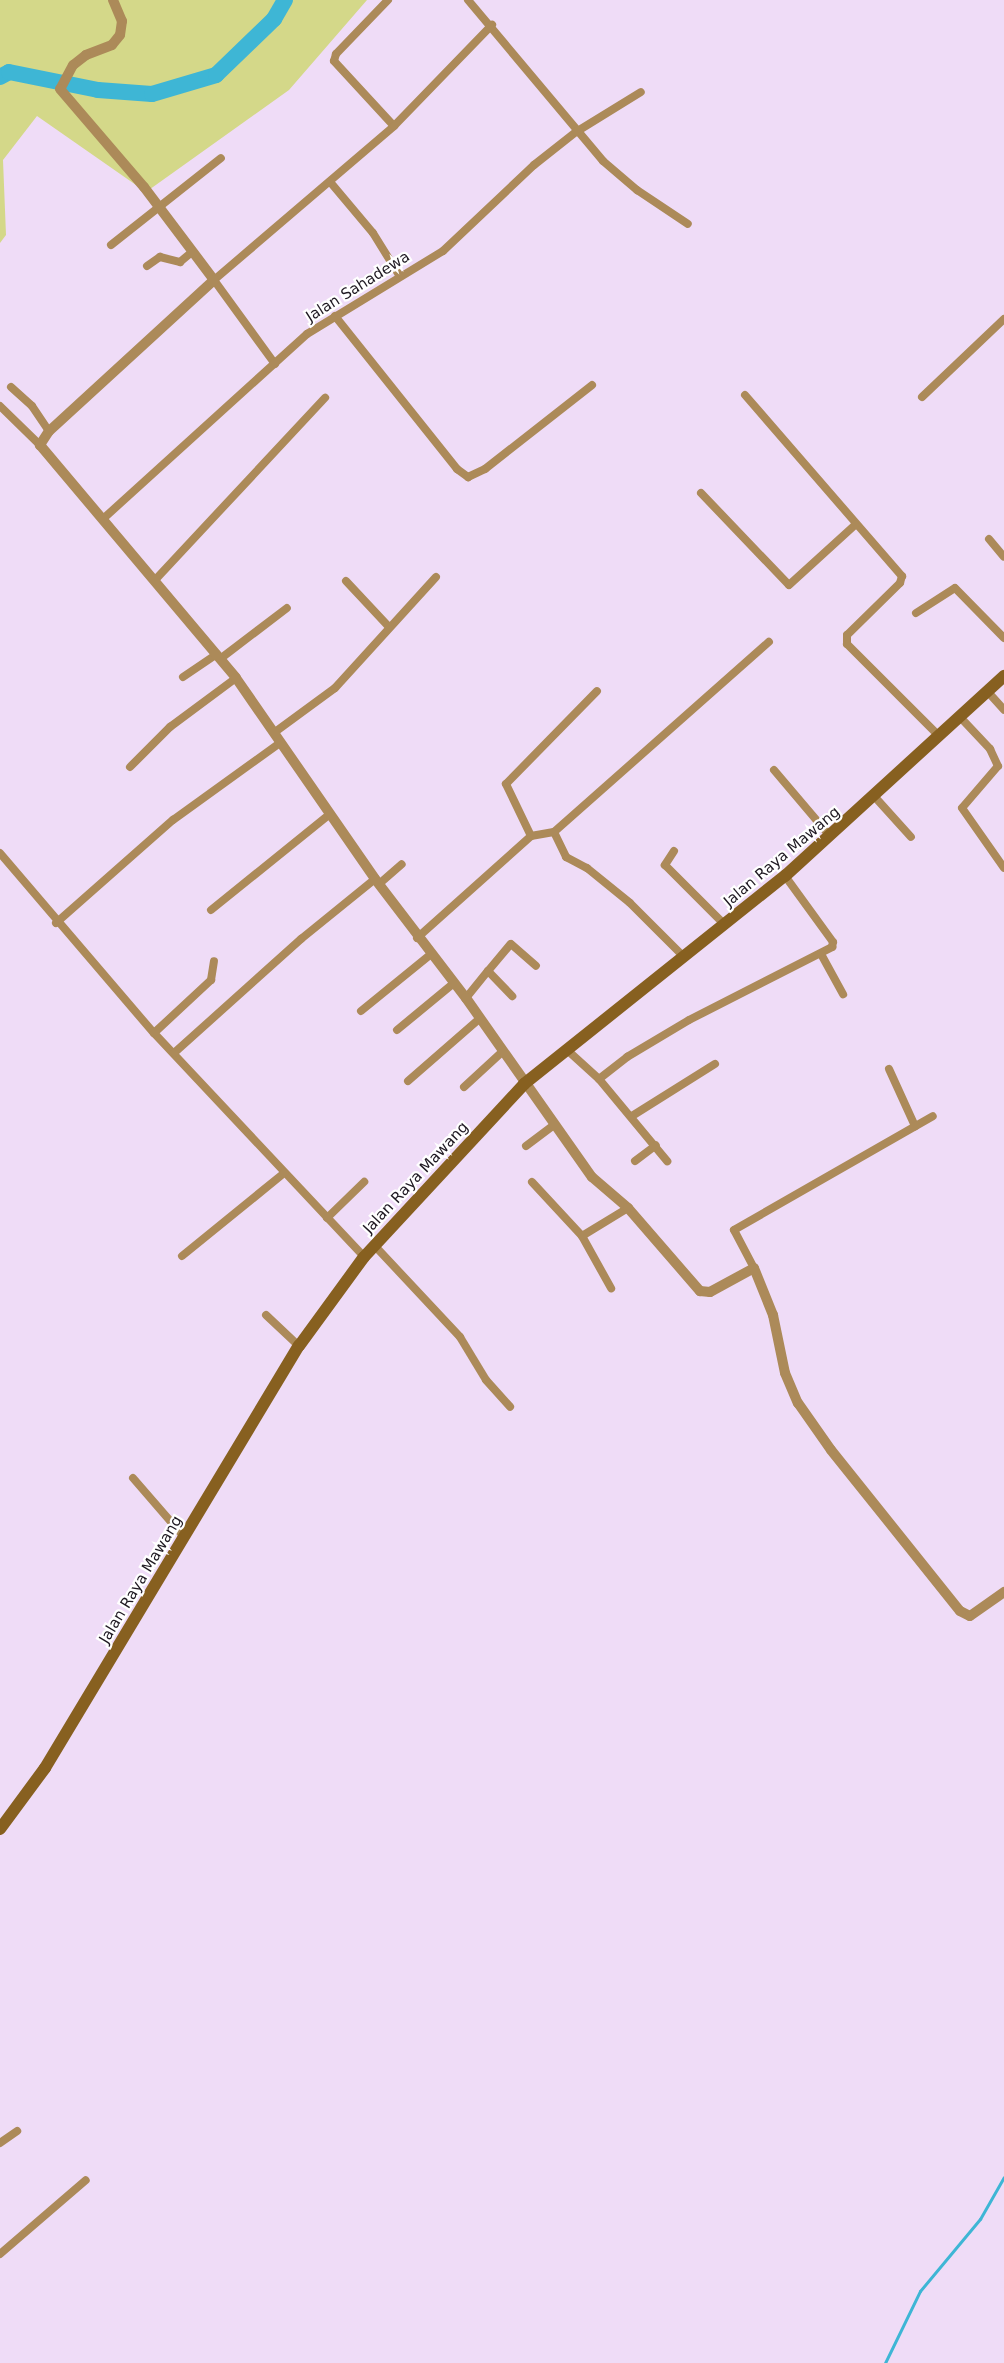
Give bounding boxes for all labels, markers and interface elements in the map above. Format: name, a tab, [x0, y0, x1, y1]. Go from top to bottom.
street label: Jalan Sahadewa	[303, 248, 413, 326]
street label: Jalan Raya Mawang	[720, 803, 844, 911]
street label: Jalan Raya Mawang	[360, 1118, 472, 1238]
street label: Jalan Raya Mawang	[96, 1513, 186, 1647]

